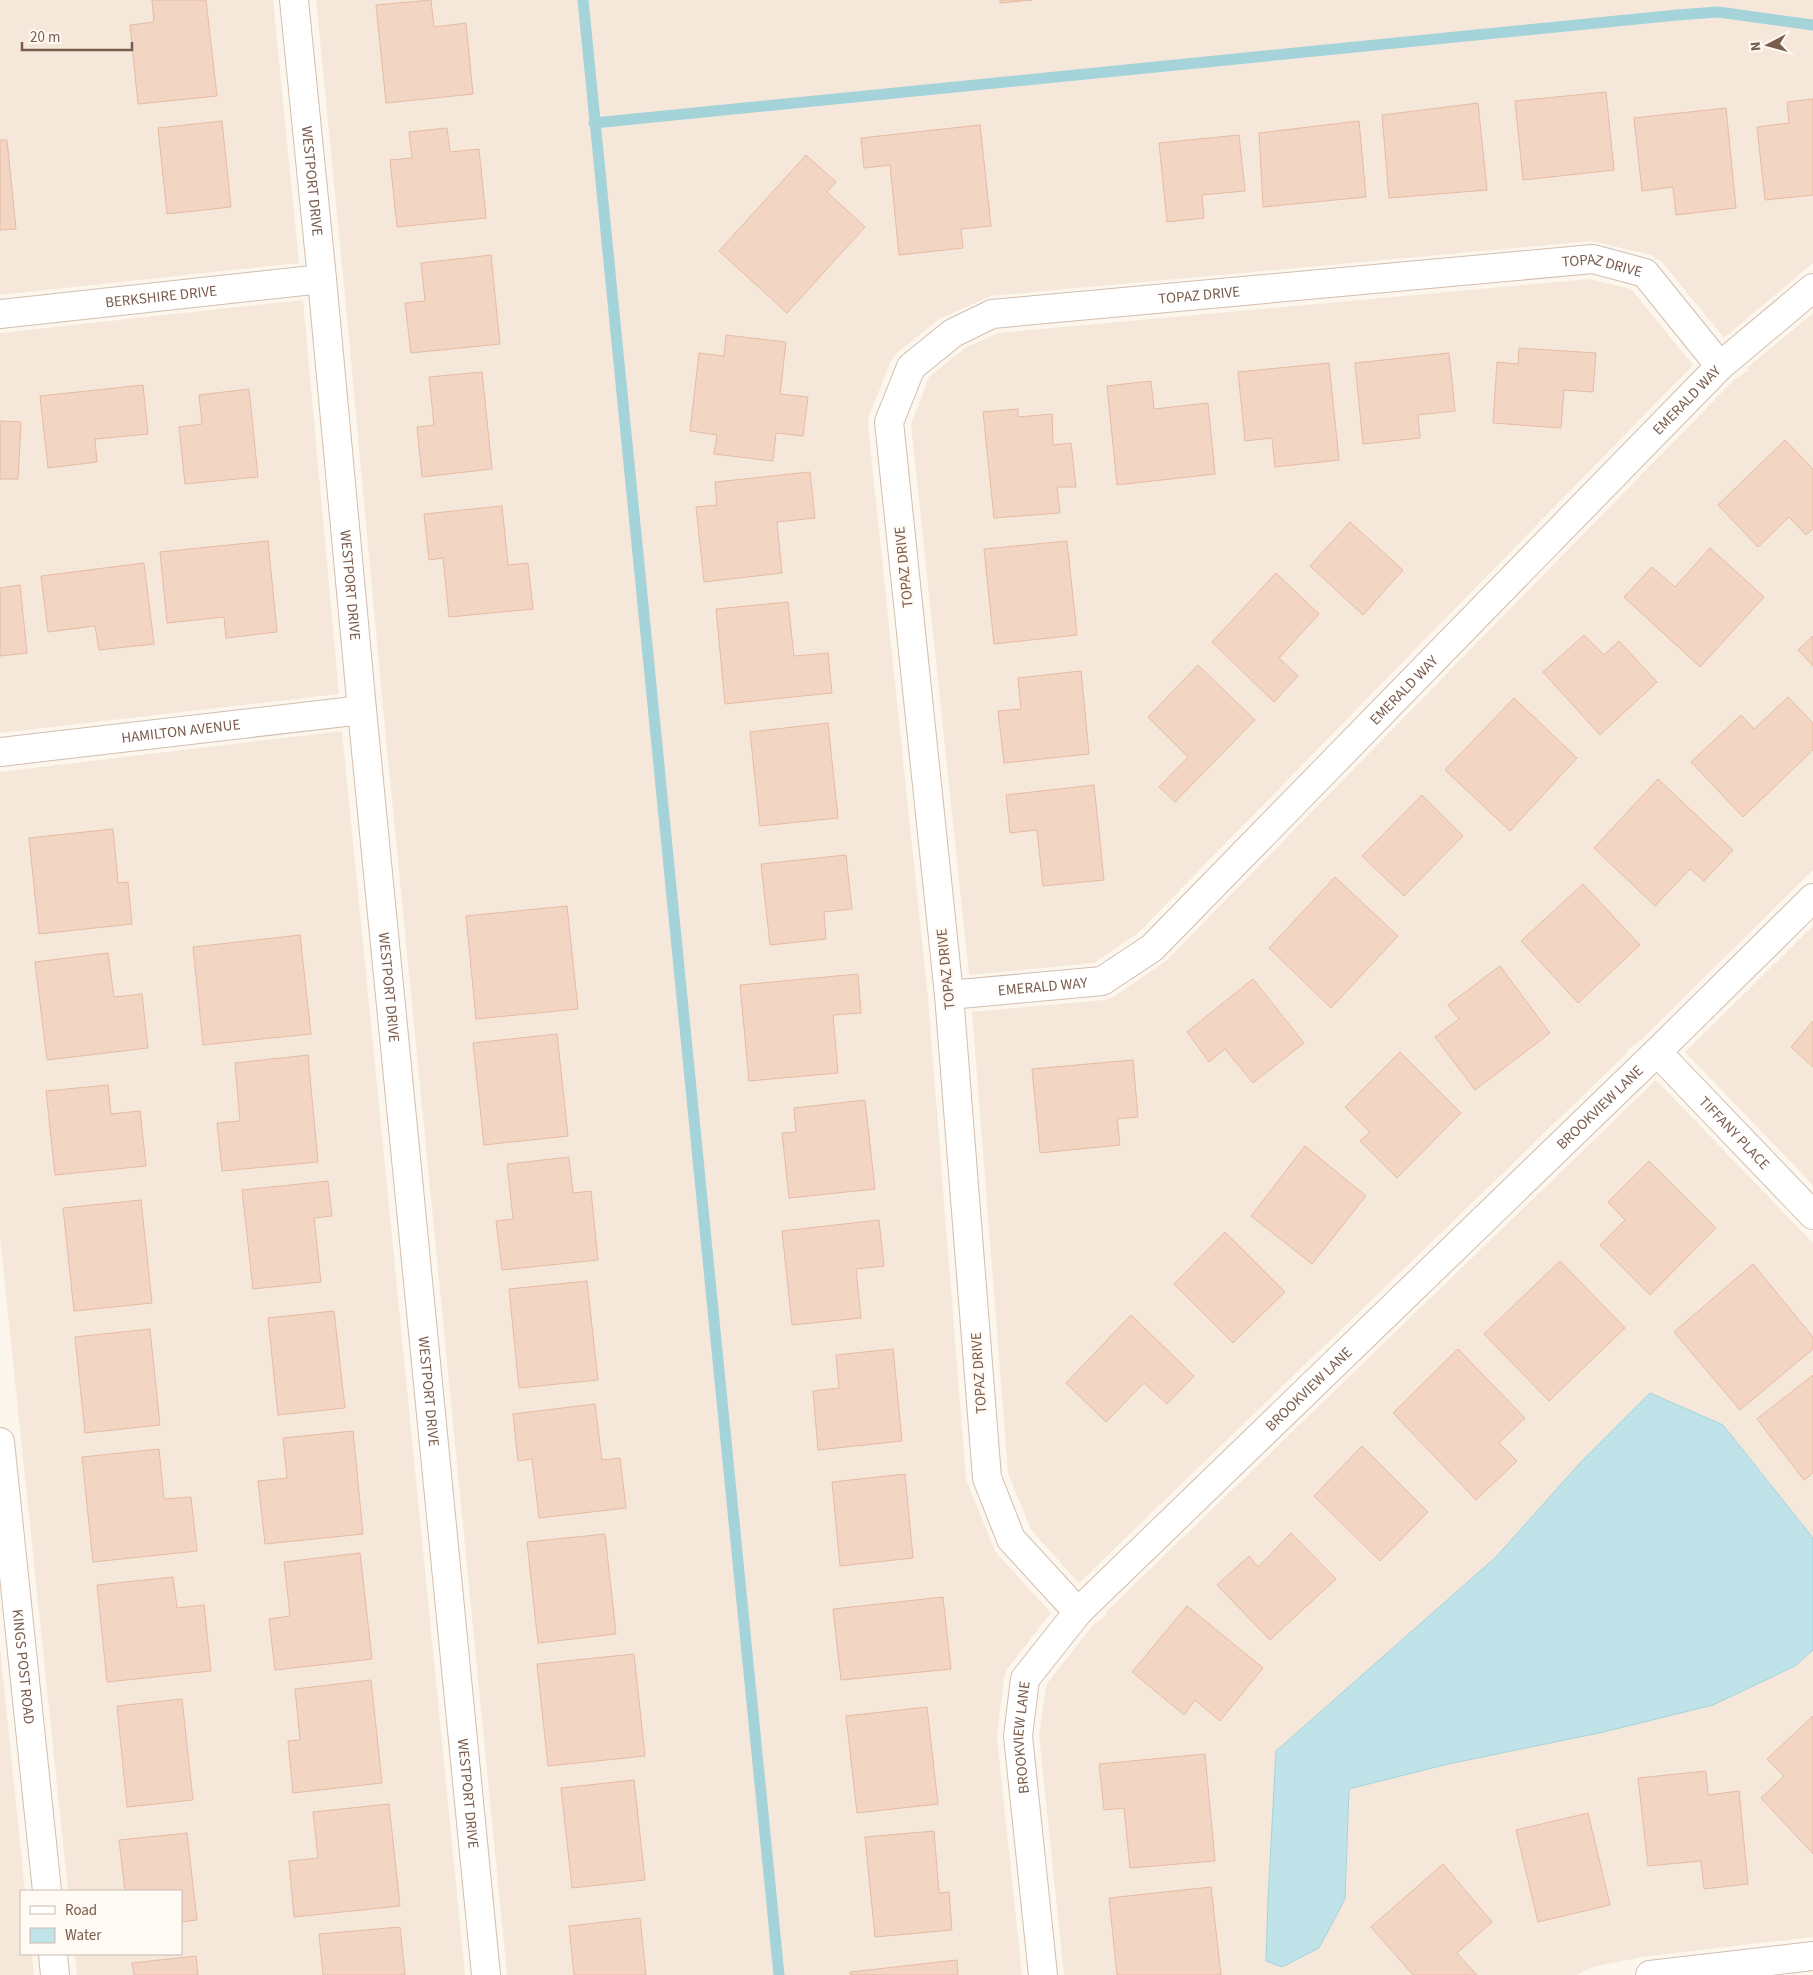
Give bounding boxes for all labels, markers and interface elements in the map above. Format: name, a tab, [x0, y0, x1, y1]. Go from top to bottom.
scale bar	[22, 20, 132, 52]
north arrow	[1743, 20, 1793, 70]
text: 20 m	[30, 27, 60, 48]
text: N	[1746, 41, 1766, 52]
street label: WESTPORT DRIVE	[296, 125, 328, 237]
street label: TOPAZ DRIVE	[1561, 248, 1645, 282]
street label: BERKSHIRE DRIVE	[104, 280, 218, 313]
street label: TOPAZ DRIVE	[1157, 281, 1241, 309]
street label: EMERALD WAY	[1648, 360, 1726, 440]
street label: TOPAZ DRIVE	[889, 525, 919, 609]
street label: WESTPORT DRIVE	[335, 529, 366, 641]
street label: EMERALD WAY	[1365, 650, 1443, 730]
street label: HAMILTON AVENUE	[120, 714, 241, 748]
street label: TOPAZ DRIVE	[931, 927, 961, 1011]
street label: WESTPORT DRIVE	[373, 931, 405, 1044]
street label: EMERALD WAY	[997, 972, 1089, 1001]
street label: BROOKVIEW LANE	[1552, 1060, 1648, 1154]
street label: TIFFANY PLACE	[1694, 1091, 1775, 1174]
street label: TOPAZ DRIVE	[966, 1331, 992, 1415]
street label: WESTPORT DRIVE	[413, 1335, 445, 1448]
street label: BROOKVIEW LANE	[1261, 1342, 1357, 1436]
street label: KINGS POST ROAD	[7, 1608, 40, 1725]
street label: BROOKVIEW LANE	[1008, 1680, 1035, 1795]
street label: WESTPORT DRIVE	[452, 1737, 484, 1850]
legend	[20, 1890, 182, 1955]
text: Road	[65, 1900, 97, 1921]
text: Water	[65, 1925, 102, 1946]

